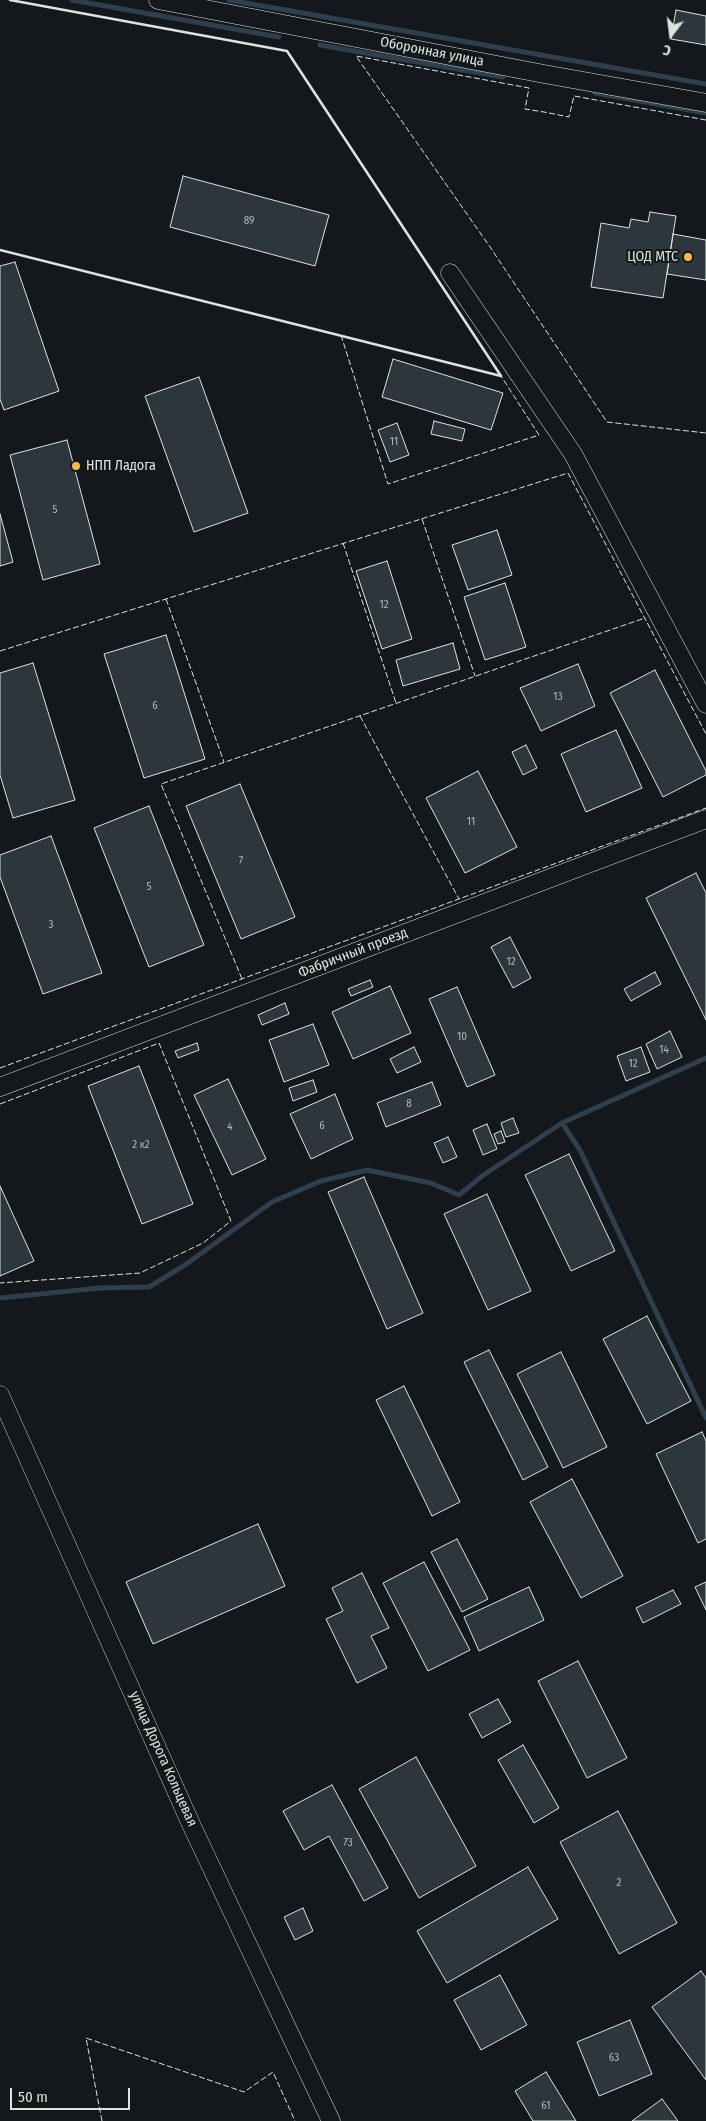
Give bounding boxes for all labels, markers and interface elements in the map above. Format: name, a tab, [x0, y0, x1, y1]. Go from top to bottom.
north arrow	[646, 10, 696, 60]
street label: Оборонная улица	[379, 34, 485, 70]
text: С	[661, 41, 673, 59]
house number: 89	[244, 214, 254, 228]
place label: ЦОД МТС	[627, 249, 678, 265]
marker: ЦОД МТС	[682, 251, 694, 263]
house number: 11	[390, 435, 398, 449]
place label: НПП Ладога	[86, 458, 156, 474]
marker: НПП Ладога	[70, 460, 82, 472]
house number: 5	[52, 503, 58, 517]
house number: 12	[379, 598, 389, 612]
house number: 13	[553, 690, 563, 704]
house number: 6	[152, 699, 158, 713]
house number: 11	[467, 815, 475, 829]
house number: 7	[239, 854, 243, 868]
house number: 5	[146, 880, 152, 894]
house number: 3	[49, 918, 53, 932]
street label: Фабричный проезд	[296, 924, 410, 982]
house number: 12	[506, 955, 516, 969]
house number: 10	[457, 1030, 467, 1044]
house number: 14	[659, 1043, 669, 1057]
house number: 12	[628, 1057, 638, 1071]
house number: 8	[406, 1097, 412, 1111]
house number: 6	[319, 1119, 325, 1133]
house number: 4	[227, 1120, 233, 1134]
house number: 2 к2	[132, 1138, 150, 1152]
street label: улица Дорога Кольцевая	[126, 1689, 200, 1829]
house number: 73	[343, 1836, 353, 1850]
house number: 2	[617, 1876, 621, 1890]
house number: 63	[609, 2051, 619, 2065]
scale bar	[12, 2078, 132, 2110]
text: 50 m	[18, 2088, 48, 2106]
house number: 61	[541, 2099, 551, 2113]

